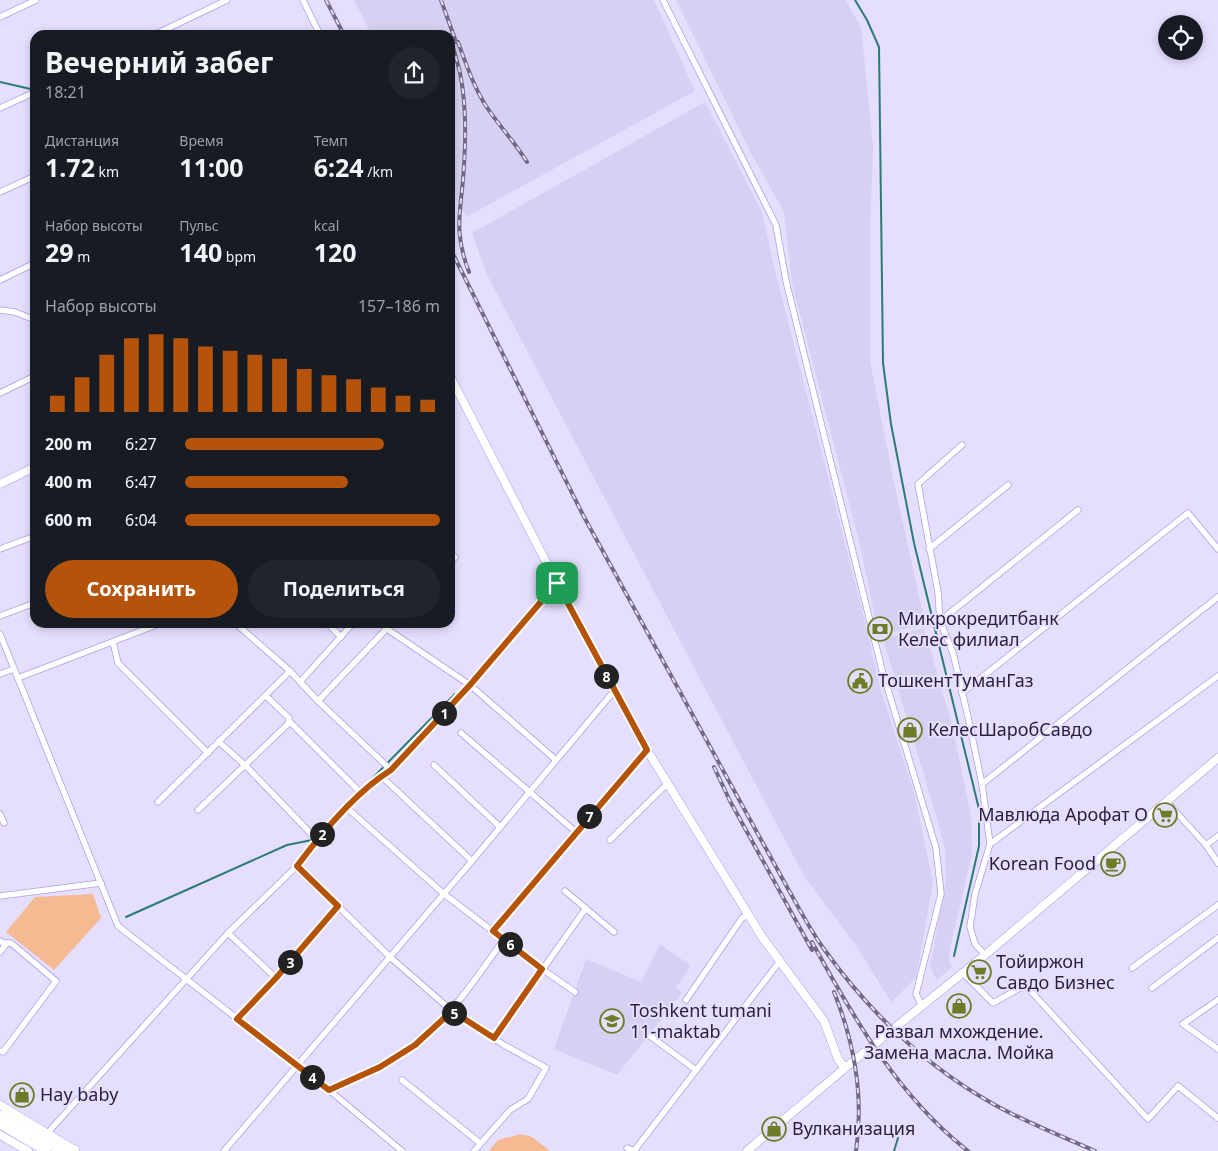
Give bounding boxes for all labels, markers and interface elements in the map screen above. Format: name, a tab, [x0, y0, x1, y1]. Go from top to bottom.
map controls	[1158, 15, 1203, 60]
button: locate	[1158, 15, 1203, 60]
text: Вечерний забег	[45, 43, 273, 81]
button: share	[388, 47, 440, 99]
text: 18:21	[45, 81, 86, 103]
text: Дистанция	[45, 131, 119, 150]
text: Время	[179, 131, 223, 150]
text: Темп	[314, 131, 348, 150]
text: 1.72	[45, 150, 95, 184]
text: 11:00	[179, 150, 244, 184]
text: 6:24	[314, 150, 364, 184]
text: km	[95, 162, 119, 181]
text: /km	[364, 162, 393, 181]
text: Набор высоты	[45, 216, 143, 235]
text: Пульс	[179, 216, 219, 235]
text: kcal	[314, 216, 339, 235]
text: 29	[45, 235, 74, 269]
text: 140	[179, 235, 222, 269]
text: 120	[314, 235, 357, 269]
text: m	[74, 247, 90, 266]
text: bpm	[222, 247, 256, 266]
text: Набор высоты	[45, 295, 157, 317]
text: 157–186 m	[358, 295, 440, 317]
text: 200 m	[45, 433, 92, 455]
text: 6:27	[125, 433, 157, 455]
text: 400 m	[45, 471, 92, 493]
text: 6:47	[125, 471, 157, 493]
text: 600 m	[45, 509, 92, 531]
text: 6:04	[125, 509, 157, 531]
button: Сохранить	[45, 560, 238, 618]
button: Поделиться	[248, 560, 440, 618]
pin	[536, 562, 578, 604]
icon: arrive	[543, 569, 571, 597]
place label: Микрокредитбанк Келес филиал	[898, 606, 1059, 651]
bank icon: Микрокредитбанк Келес филиал	[867, 616, 893, 642]
pin: 8	[594, 664, 618, 688]
text: 8	[602, 667, 611, 686]
public building icon: ТошкентТуманГаз	[847, 668, 873, 694]
place label: ТошкентТуманГаз	[878, 668, 1034, 692]
pin: 1	[432, 700, 456, 726]
text: 1	[440, 704, 449, 723]
shop icon: КелесШаробСавдо	[897, 717, 923, 743]
place label: КелесШаробСавдо	[928, 717, 1092, 741]
place label: Мавлюда Арофат О	[978, 802, 1148, 826]
supermarket icon: Мавлюда Арофат О	[1152, 802, 1178, 828]
pin: 7	[576, 804, 602, 828]
text: 7	[585, 807, 594, 826]
pin: 2	[310, 822, 334, 846]
text: 2	[318, 825, 327, 844]
place label: Korean Food	[989, 851, 1096, 875]
cafe icon: Korean Food	[1100, 851, 1126, 877]
pin: 6	[498, 932, 522, 956]
text: 6	[506, 935, 515, 954]
place label: Тойиржон Савдо Бизнес	[996, 949, 1115, 994]
pin: 3	[278, 950, 302, 974]
text: 3	[286, 953, 295, 972]
supermarket icon: Тойиржон Савдо Бизнес	[966, 959, 992, 985]
shop icon: Развал мхождение. Замена масла. Мойка	[946, 993, 972, 1019]
place label: Toshkent tumani 11-maktab	[630, 998, 772, 1043]
pin: 5	[442, 1000, 466, 1026]
text: 5	[450, 1004, 459, 1023]
school or university icon: Toshkent tumani 11-maktab	[599, 1008, 625, 1034]
place label: Развал мхождение. Замена масла. Мойка	[864, 1019, 1054, 1064]
pin: 4	[300, 1064, 324, 1090]
text: 4	[308, 1068, 317, 1087]
shop icon: Hay baby	[9, 1082, 35, 1108]
place label: Hay baby	[40, 1082, 119, 1106]
shop icon: Вулканизация	[761, 1116, 787, 1142]
place label: Вулканизация	[792, 1116, 915, 1140]

